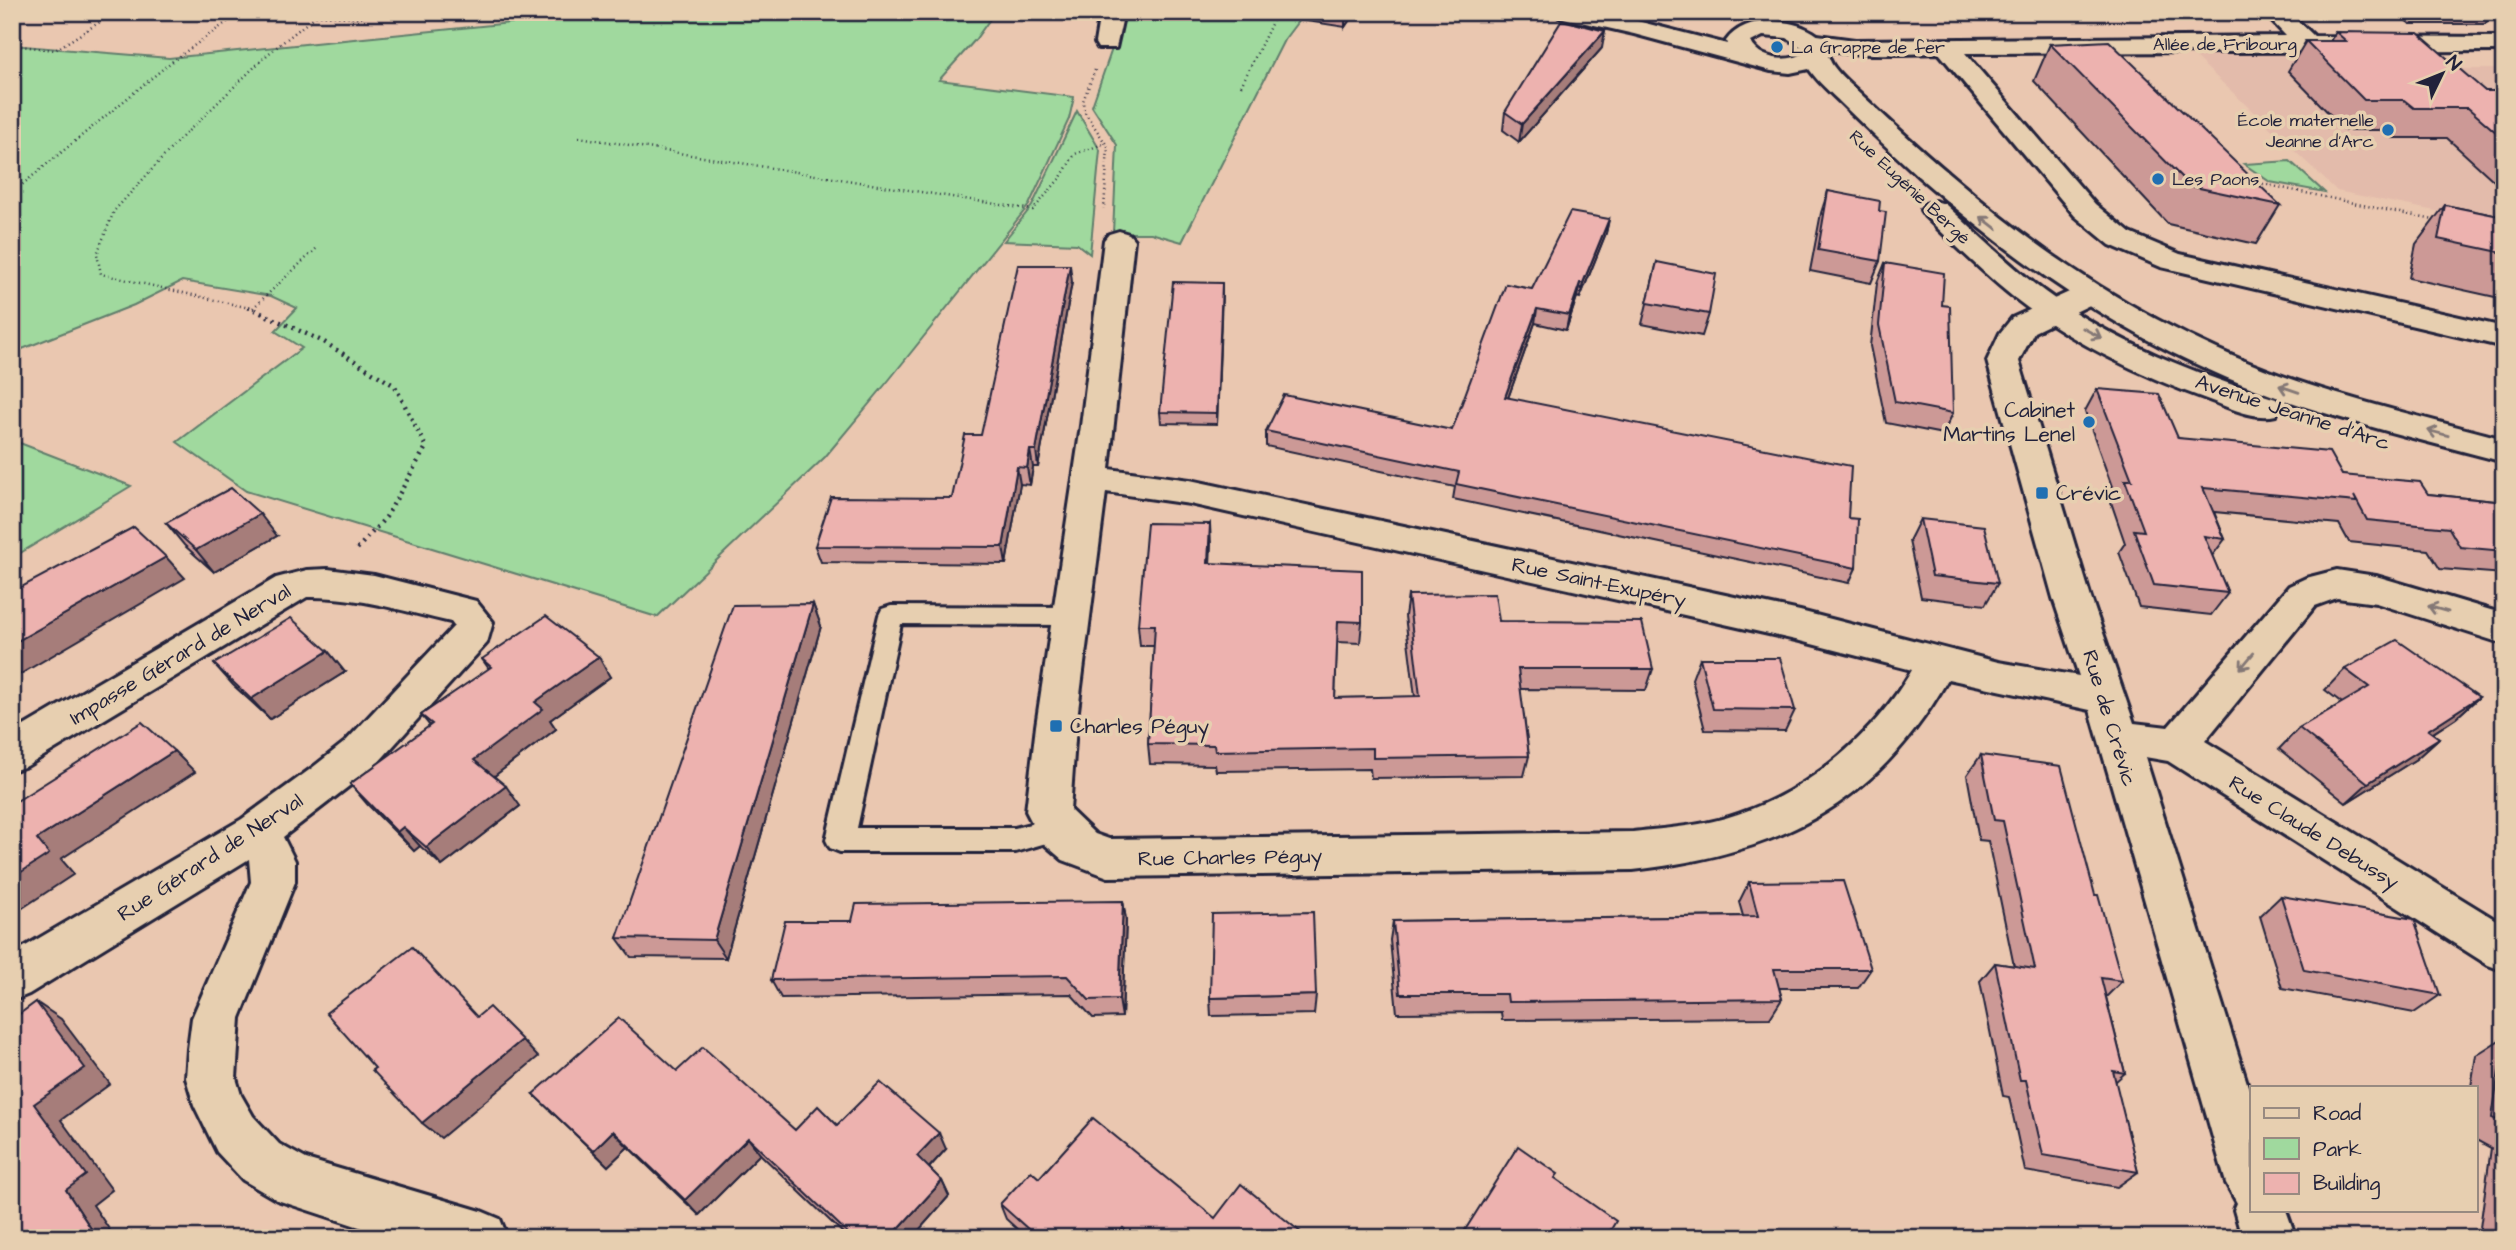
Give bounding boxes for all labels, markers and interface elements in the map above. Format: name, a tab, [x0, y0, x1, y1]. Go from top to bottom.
street label: Allée de Fribourg	[2153, 32, 2297, 58]
place label: La Grappe de fer	[1791, 35, 1945, 60]
north arrow	[2408, 38, 2478, 108]
marker: La Grappe de fer	[1769, 39, 1785, 55]
text: N	[2439, 50, 2467, 77]
place label: École maternelle Jeanne d'Arc	[2238, 108, 2374, 154]
marker: École maternelle Jeanne d'Arc	[2380, 122, 2396, 138]
street label: Rue Eugénie Bergé	[1843, 124, 1976, 251]
place label: Les Paons	[2172, 167, 2259, 192]
marker: Les Paons	[2150, 171, 2166, 187]
one-way arrow	[1980, 216, 1998, 231]
one-way arrow	[2082, 326, 2102, 340]
street label: Avenue Jeanne d'Arc	[2192, 367, 2394, 458]
one-way arrow	[2278, 382, 2300, 394]
place label: Cabinet Martins Lenel	[1943, 396, 2076, 449]
marker: Cabinet Martins Lenel	[2081, 414, 2097, 430]
one-way arrow	[2427, 426, 2450, 439]
place label: Crévic	[2056, 479, 2121, 508]
marker: Crévic	[2034, 485, 2050, 501]
street label: Rue Saint-Exupéry	[1509, 550, 1689, 617]
street label: Impasse Gérard de Nerval	[64, 577, 297, 733]
one-way arrow	[2428, 602, 2450, 615]
street label: Rue de Crévic	[2075, 646, 2144, 790]
one-way arrow	[2239, 652, 2255, 670]
place label: Charles Péguy	[1070, 712, 1209, 743]
marker: Charles Péguy	[1048, 718, 1064, 734]
street label: Rue Claude Debussy	[2222, 768, 2405, 898]
street label: Rue Gérard de Nerval	[112, 786, 309, 928]
street label: Rue Charles Péguy	[1138, 841, 1323, 876]
legend	[2250, 1086, 2478, 1212]
text: Road	[2313, 1099, 2361, 1128]
text: Park	[2313, 1135, 2362, 1164]
text: Building	[2313, 1169, 2381, 1200]

